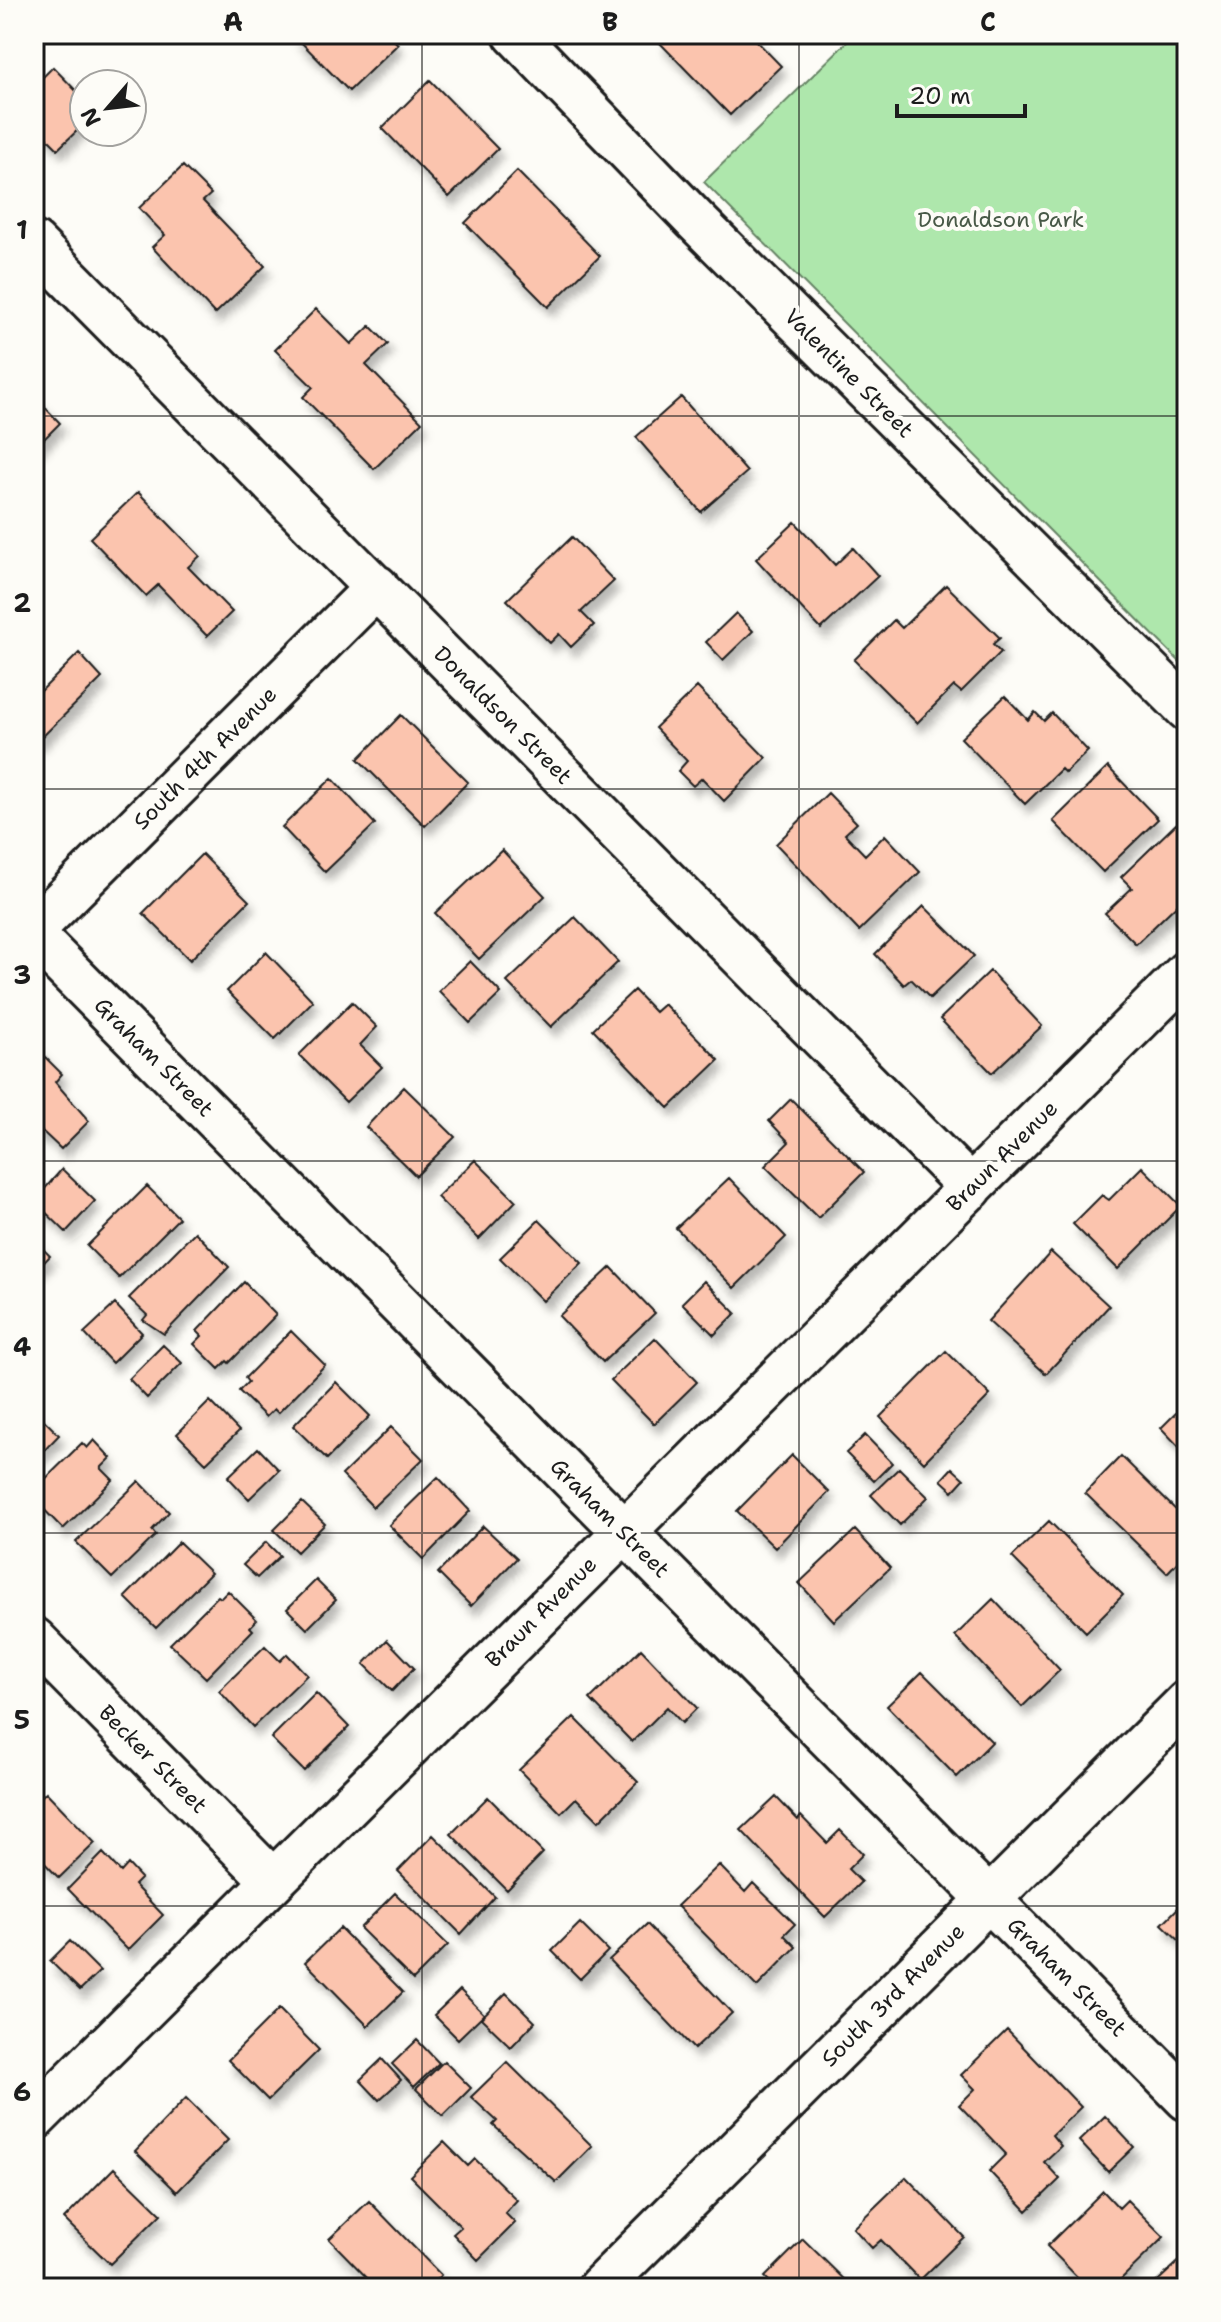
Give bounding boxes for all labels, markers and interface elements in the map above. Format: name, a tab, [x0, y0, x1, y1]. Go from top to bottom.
text: A	[223, 4, 243, 39]
text: B	[602, 4, 618, 39]
text: C	[980, 4, 996, 39]
north arrow	[68, 68, 148, 148]
scale bar	[897, 68, 1025, 118]
text: 20 m	[909, 80, 971, 112]
text: N	[74, 103, 108, 132]
park label: Donaldson Park	[918, 205, 1084, 234]
text: 1	[16, 212, 28, 247]
street label: Valentine Street	[778, 302, 920, 444]
text: 2	[13, 585, 31, 620]
street label: Donaldson Street	[428, 640, 578, 790]
street label: South 4th Avenue	[127, 680, 283, 836]
text: 3	[13, 957, 31, 992]
street label: Graham Street	[88, 991, 220, 1123]
street label: Braun Avenue	[940, 1094, 1064, 1218]
text: 4	[13, 1329, 31, 1364]
street label: Graham Street	[544, 1452, 676, 1584]
street label: Braun Avenue	[479, 1550, 603, 1674]
street label: Becker Street	[92, 1698, 214, 1820]
text: 5	[14, 1702, 30, 1737]
street label: Graham Street	[1001, 1911, 1133, 2043]
street label: South 3rd Avenue	[815, 1917, 971, 2073]
text: 6	[13, 2074, 31, 2109]

